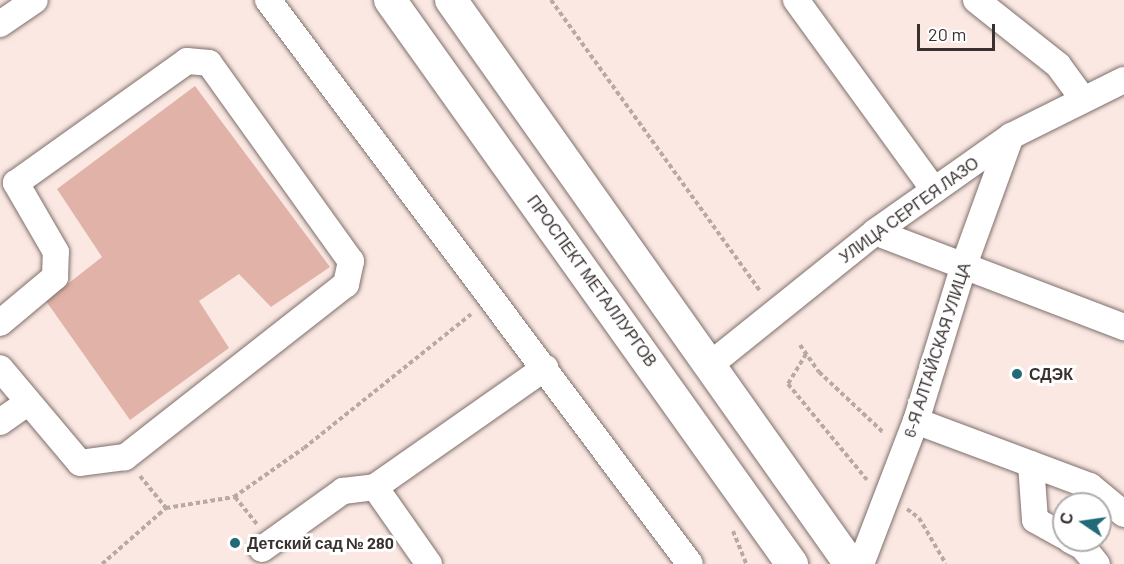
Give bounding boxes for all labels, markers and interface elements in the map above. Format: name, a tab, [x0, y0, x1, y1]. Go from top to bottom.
scale bar	[920, 12, 998, 50]
text: 20 m	[928, 23, 966, 45]
street label: УЛИЦА СЕРГЕЯ ЛАЗО	[836, 153, 982, 267]
street label: ПРОСПЕКТ МЕТАЛЛУРГОВ	[523, 192, 661, 370]
street label: 6-Я АЛТАЙСКАЯ УЛИЦА	[900, 260, 974, 440]
place label: СДЭК	[1029, 364, 1073, 384]
marker: СДЭК	[1010, 367, 1024, 381]
north arrow	[1052, 492, 1112, 552]
text: С	[1055, 511, 1076, 526]
place label: Детский сад № 280	[247, 533, 394, 553]
marker: Детский сад № 280	[228, 536, 242, 550]

